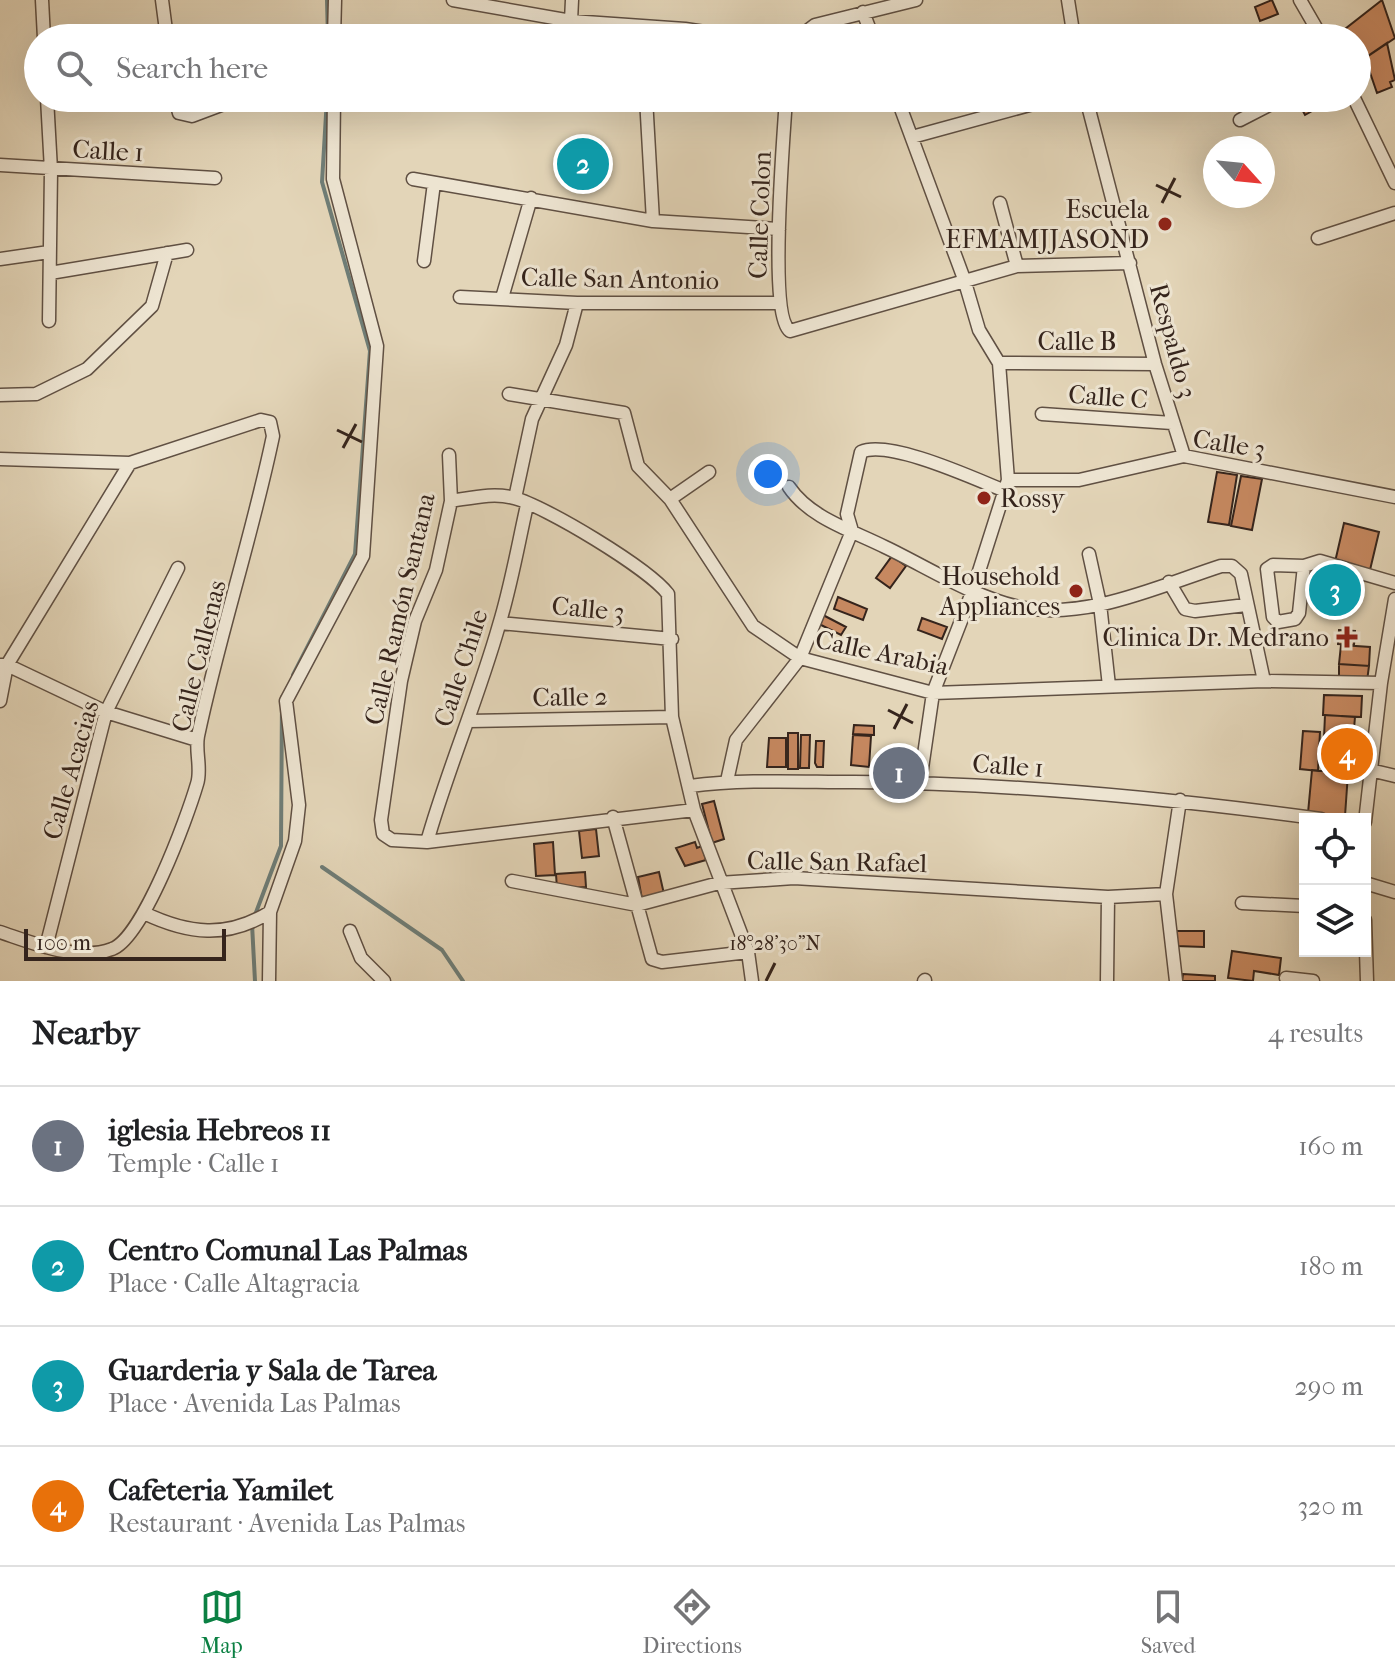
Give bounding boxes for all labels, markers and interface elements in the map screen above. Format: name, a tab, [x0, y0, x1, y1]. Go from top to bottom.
search box	[24, 24, 1371, 112]
icon: search	[52, 46, 96, 90]
text: Search here	[116, 51, 268, 86]
street label: Calle 1	[72, 134, 144, 168]
pin: 2	[557, 134, 609, 194]
north arrow	[1203, 136, 1275, 208]
street label: Calle Colon	[742, 151, 778, 279]
place label: Escuela EFMAMJJASOND	[945, 194, 1150, 255]
marker: Escuela EFMAMJJASOND	[1156, 215, 1174, 233]
street label: Calle San Antonio	[521, 262, 719, 296]
street label: Respaldo 3	[1143, 280, 1203, 402]
street label: Calle B	[1037, 326, 1117, 357]
street label: Calle C	[1067, 379, 1149, 415]
street label: Calle 3	[1191, 423, 1267, 465]
your location	[748, 454, 788, 494]
place label: Rossy	[1000, 483, 1066, 514]
street label: Calle Ramón Santana	[358, 489, 442, 728]
marker: Rossy	[975, 489, 993, 507]
pin: 3	[1309, 560, 1361, 620]
place label: Household Appliances	[938, 561, 1061, 622]
street label: Calle Callenas	[165, 577, 233, 735]
marker: Household Appliances	[1067, 582, 1085, 600]
street label: Calle 3	[550, 590, 626, 628]
street label: Calle Chile	[427, 605, 495, 731]
place label: Clinica Dr. Medrano	[1103, 622, 1329, 653]
street label: Calle Arabia	[813, 624, 952, 682]
marker: Clinica Dr. Medrano	[1336, 626, 1358, 648]
street label: Calle 2	[532, 681, 608, 713]
street label: Calle Acacias	[36, 697, 106, 843]
pin: 4	[1321, 724, 1373, 784]
pin: 1	[873, 743, 925, 803]
street label: Calle 1	[971, 748, 1045, 784]
map controls	[1299, 813, 1371, 957]
button: locate	[1299, 813, 1371, 885]
street label: Calle San Rafael	[747, 845, 927, 879]
button: layers	[1299, 885, 1371, 957]
scale bar	[24, 925, 226, 961]
text: 100 m	[36, 930, 91, 956]
text: 18°28'30"N	[729, 932, 821, 955]
text: Nearby	[32, 1013, 139, 1053]
text: 4 results	[1268, 1018, 1363, 1049]
text: iglesia Hebreos 11	[108, 1113, 331, 1148]
text: 1	[53, 1131, 63, 1162]
text: 160 m	[1298, 1131, 1363, 1162]
text: Temple · Calle 1	[108, 1148, 279, 1179]
text: Centro Comunal Las Palmas	[108, 1233, 468, 1268]
text: 2	[51, 1251, 65, 1282]
text: 180 m	[1299, 1251, 1363, 1282]
text: Place · Calle Altagracia	[108, 1268, 359, 1299]
text: Guarderia y Sala de Tarea	[108, 1353, 436, 1388]
text: 3	[53, 1371, 63, 1402]
text: 290 m	[1294, 1371, 1363, 1402]
text: Place · Avenida Las Palmas	[108, 1388, 400, 1419]
text: Cafeteria Yamilet	[108, 1473, 333, 1508]
text: 4	[50, 1491, 66, 1522]
text: 320 m	[1297, 1491, 1363, 1522]
text: Restaurant · Avenida Las Palmas	[108, 1508, 465, 1539]
tab: Map	[200, 1585, 244, 1659]
tab: Directions	[643, 1585, 742, 1659]
tab: Saved	[1141, 1585, 1195, 1659]

